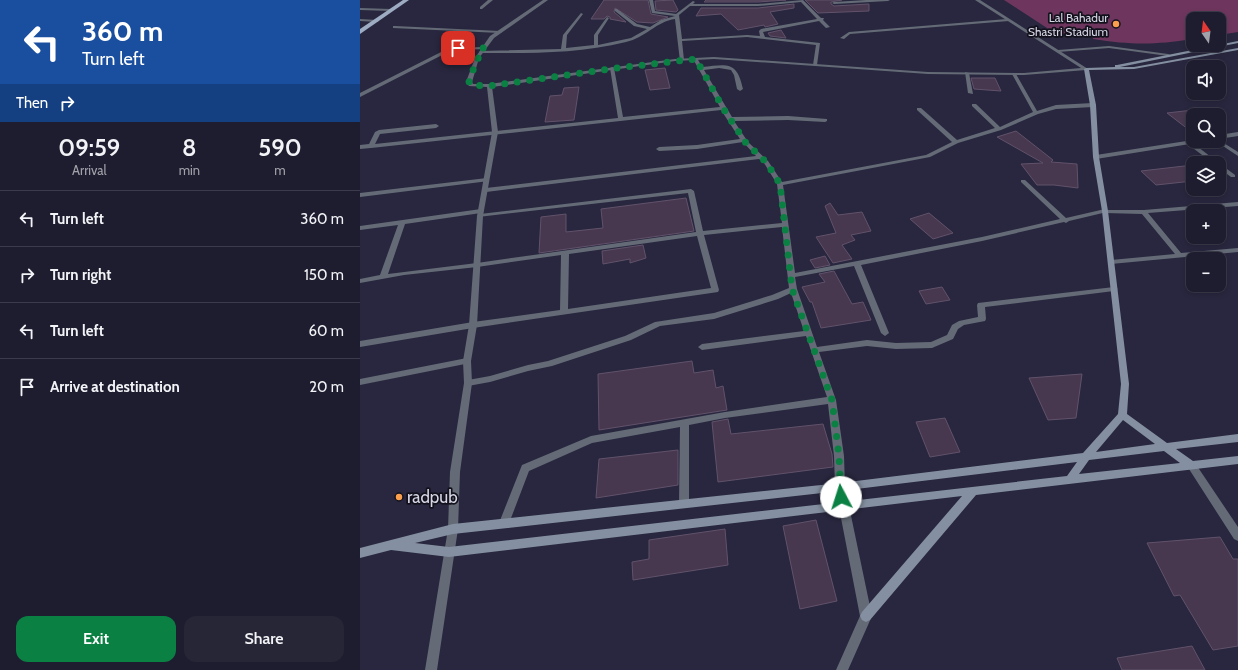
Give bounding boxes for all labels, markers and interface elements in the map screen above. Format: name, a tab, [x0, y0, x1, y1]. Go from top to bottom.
place label: Lal Bahadur Shastri Stadium	[1028, 10, 1108, 39]
north arrow	[1186, 12, 1226, 52]
map controls	[1186, 12, 1226, 292]
text: 360 m	[82, 14, 163, 48]
icon: left	[16, 16, 68, 68]
marker: Lal Bahadur Shastri Stadium	[1111, 19, 1121, 29]
pin	[441, 31, 475, 65]
icon: arrive	[447, 37, 469, 59]
text: Turn left	[82, 48, 145, 70]
button: sound	[1186, 60, 1226, 100]
icon: right	[56, 92, 78, 114]
text: Then	[16, 94, 48, 112]
button: search	[1186, 108, 1226, 148]
text: 09:59	[58, 133, 120, 162]
text: 8	[182, 133, 197, 162]
text: 590	[258, 133, 302, 162]
button: layers	[1186, 156, 1226, 196]
text: Arrival	[72, 162, 107, 178]
text: min	[179, 162, 200, 178]
text: m	[274, 162, 286, 178]
button: +	[1186, 204, 1226, 244]
icon: left	[16, 208, 38, 230]
text: Turn left	[50, 210, 104, 228]
text: 360 m	[300, 210, 344, 228]
button: −	[1186, 252, 1226, 292]
icon: right	[16, 264, 38, 286]
text: Turn right	[50, 266, 111, 284]
text: 150 m	[304, 266, 344, 284]
icon: left	[16, 320, 38, 342]
text: Turn left	[50, 322, 104, 340]
text: 60 m	[308, 322, 344, 340]
icon: arrive	[16, 376, 38, 398]
text: Arrive at destination	[50, 378, 180, 396]
text: 20 m	[309, 378, 344, 396]
position arrow	[820, 476, 862, 518]
place label: radpub	[407, 487, 458, 507]
marker: radpub	[394, 492, 404, 502]
button: Exit	[16, 616, 176, 662]
button: Share	[184, 616, 344, 662]

